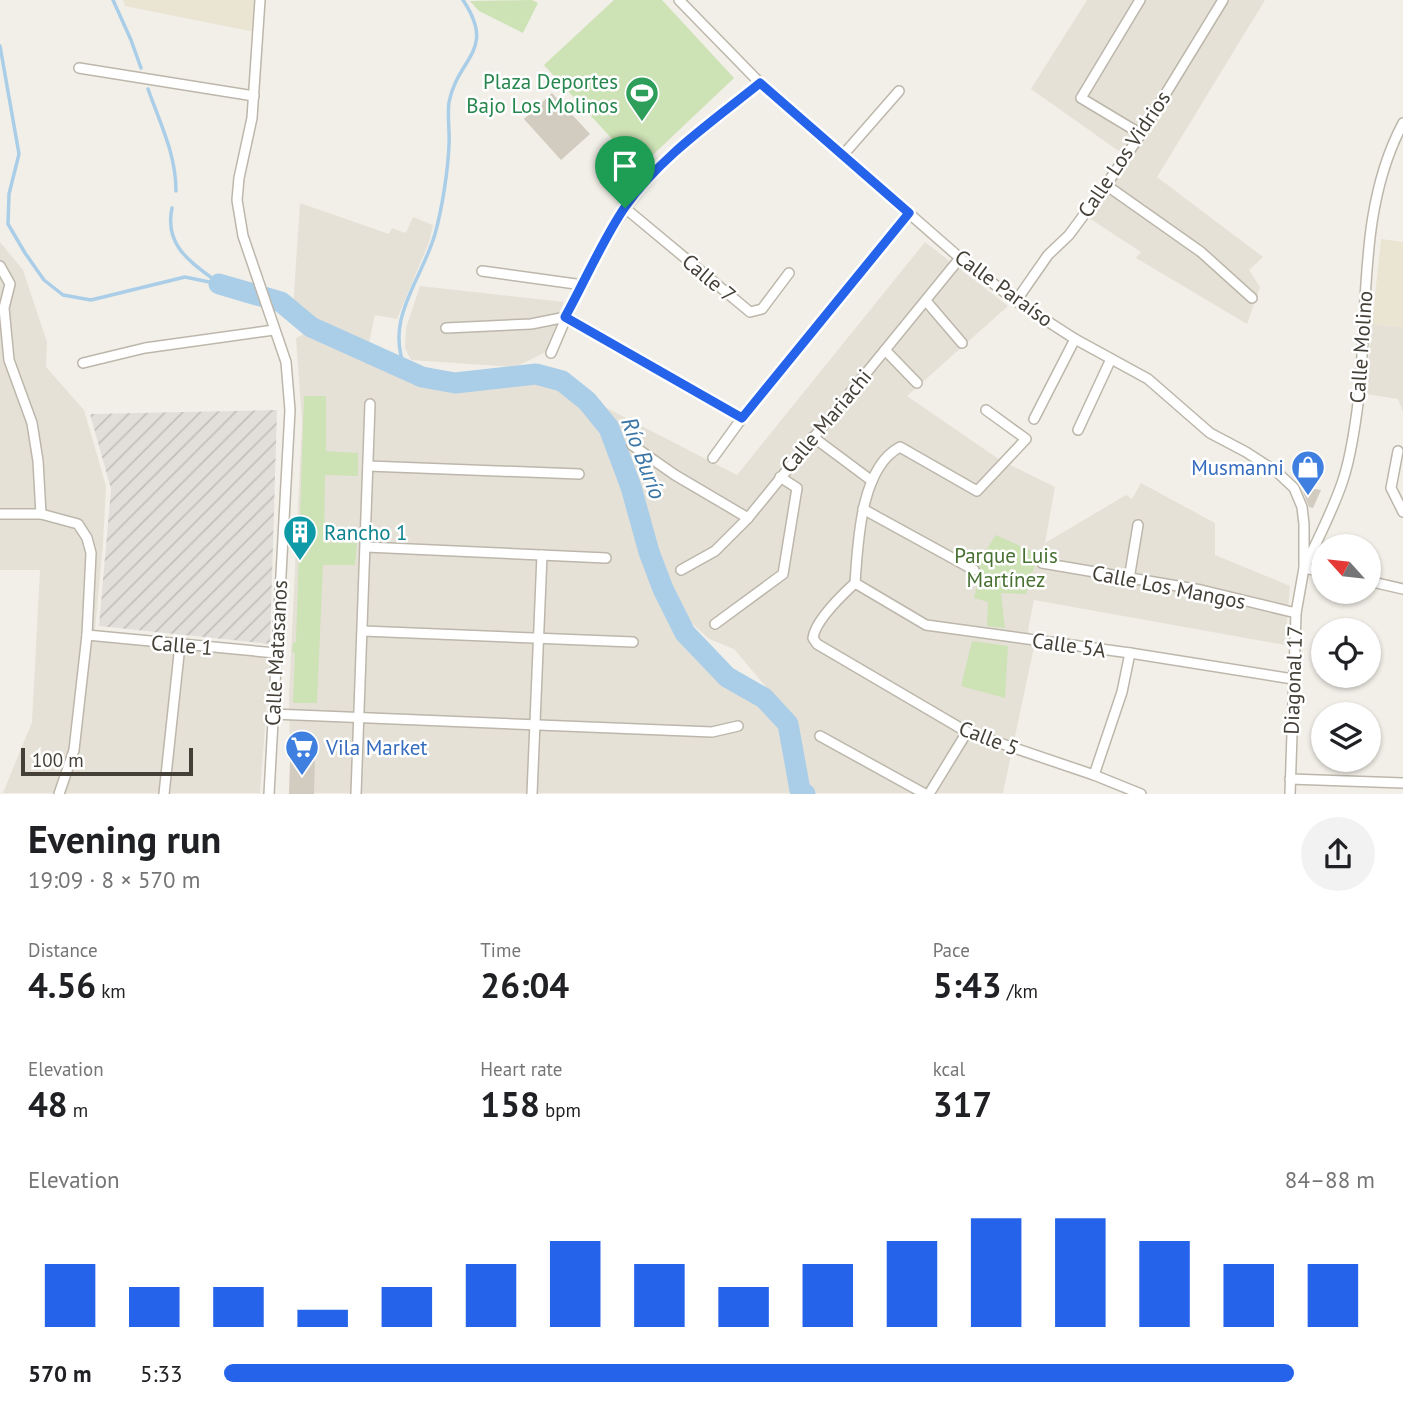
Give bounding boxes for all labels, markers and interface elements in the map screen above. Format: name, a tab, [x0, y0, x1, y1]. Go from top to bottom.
place label: Plaza Deportes Bajo Los Molinos	[466, 68, 618, 119]
sports icon: Plaza Deportes Bajo Los Molinos	[623, 74, 661, 123]
street label: Calle Los Vidrios	[1072, 86, 1176, 222]
pin	[595, 136, 655, 208]
icon: arrive	[606, 147, 644, 185]
street label: Calle Paraíso	[949, 243, 1059, 333]
street label: Calle 7	[677, 248, 741, 308]
street label: Calle Molino	[1344, 290, 1378, 404]
street label: Calle Mariachi	[775, 364, 877, 478]
water label: Río Burío	[615, 413, 673, 503]
shop icon: Musmanni	[1289, 448, 1327, 497]
place label: Musmanni	[1191, 454, 1284, 481]
building icon: Rancho 1	[281, 513, 319, 562]
place label: Rancho 1	[324, 519, 407, 546]
north arrow	[1311, 534, 1381, 604]
map controls	[1311, 534, 1381, 772]
park label: Parque Luis Martínez	[954, 542, 1058, 593]
street label: Calle Los Mangos	[1090, 559, 1248, 615]
street label: Calle Matasanos	[259, 579, 293, 727]
button: locate	[1311, 618, 1381, 688]
street label: Diagonal 17	[1278, 625, 1308, 735]
street label: Calle 5A	[1030, 626, 1108, 664]
street label: Calle 1	[150, 629, 214, 661]
button: layers	[1311, 702, 1381, 772]
street label: Calle 5	[955, 714, 1023, 762]
supermarket icon: Vila Market	[283, 728, 321, 777]
place label: Vila Market	[325, 734, 427, 761]
scale bar	[21, 744, 192, 776]
text: 100 m	[32, 748, 84, 772]
text: Evening run	[28, 814, 221, 863]
button: share	[1301, 817, 1375, 891]
text: 19:09 · 8 × 570 m	[28, 865, 200, 894]
text: Distance	[28, 938, 98, 962]
text: Time	[480, 938, 521, 962]
text: Pace	[933, 938, 970, 962]
text: 4.56	[28, 962, 96, 1008]
text: 26:04	[480, 962, 569, 1008]
text: 5:43	[933, 962, 1002, 1008]
text: km	[96, 979, 126, 1003]
text: /km	[1002, 979, 1038, 1003]
text: Elevation	[28, 1057, 104, 1081]
text: Heart rate	[480, 1057, 562, 1081]
text: kcal	[933, 1057, 965, 1081]
text: 48	[28, 1081, 68, 1127]
text: 158	[480, 1081, 540, 1127]
text: 317	[933, 1081, 992, 1127]
text: m	[68, 1098, 88, 1122]
text: bpm	[540, 1098, 581, 1122]
text: Elevation	[28, 1165, 120, 1194]
text: 84–88 m	[1285, 1165, 1375, 1194]
text: 570 m	[28, 1359, 91, 1388]
text: 5:33	[140, 1359, 183, 1388]

